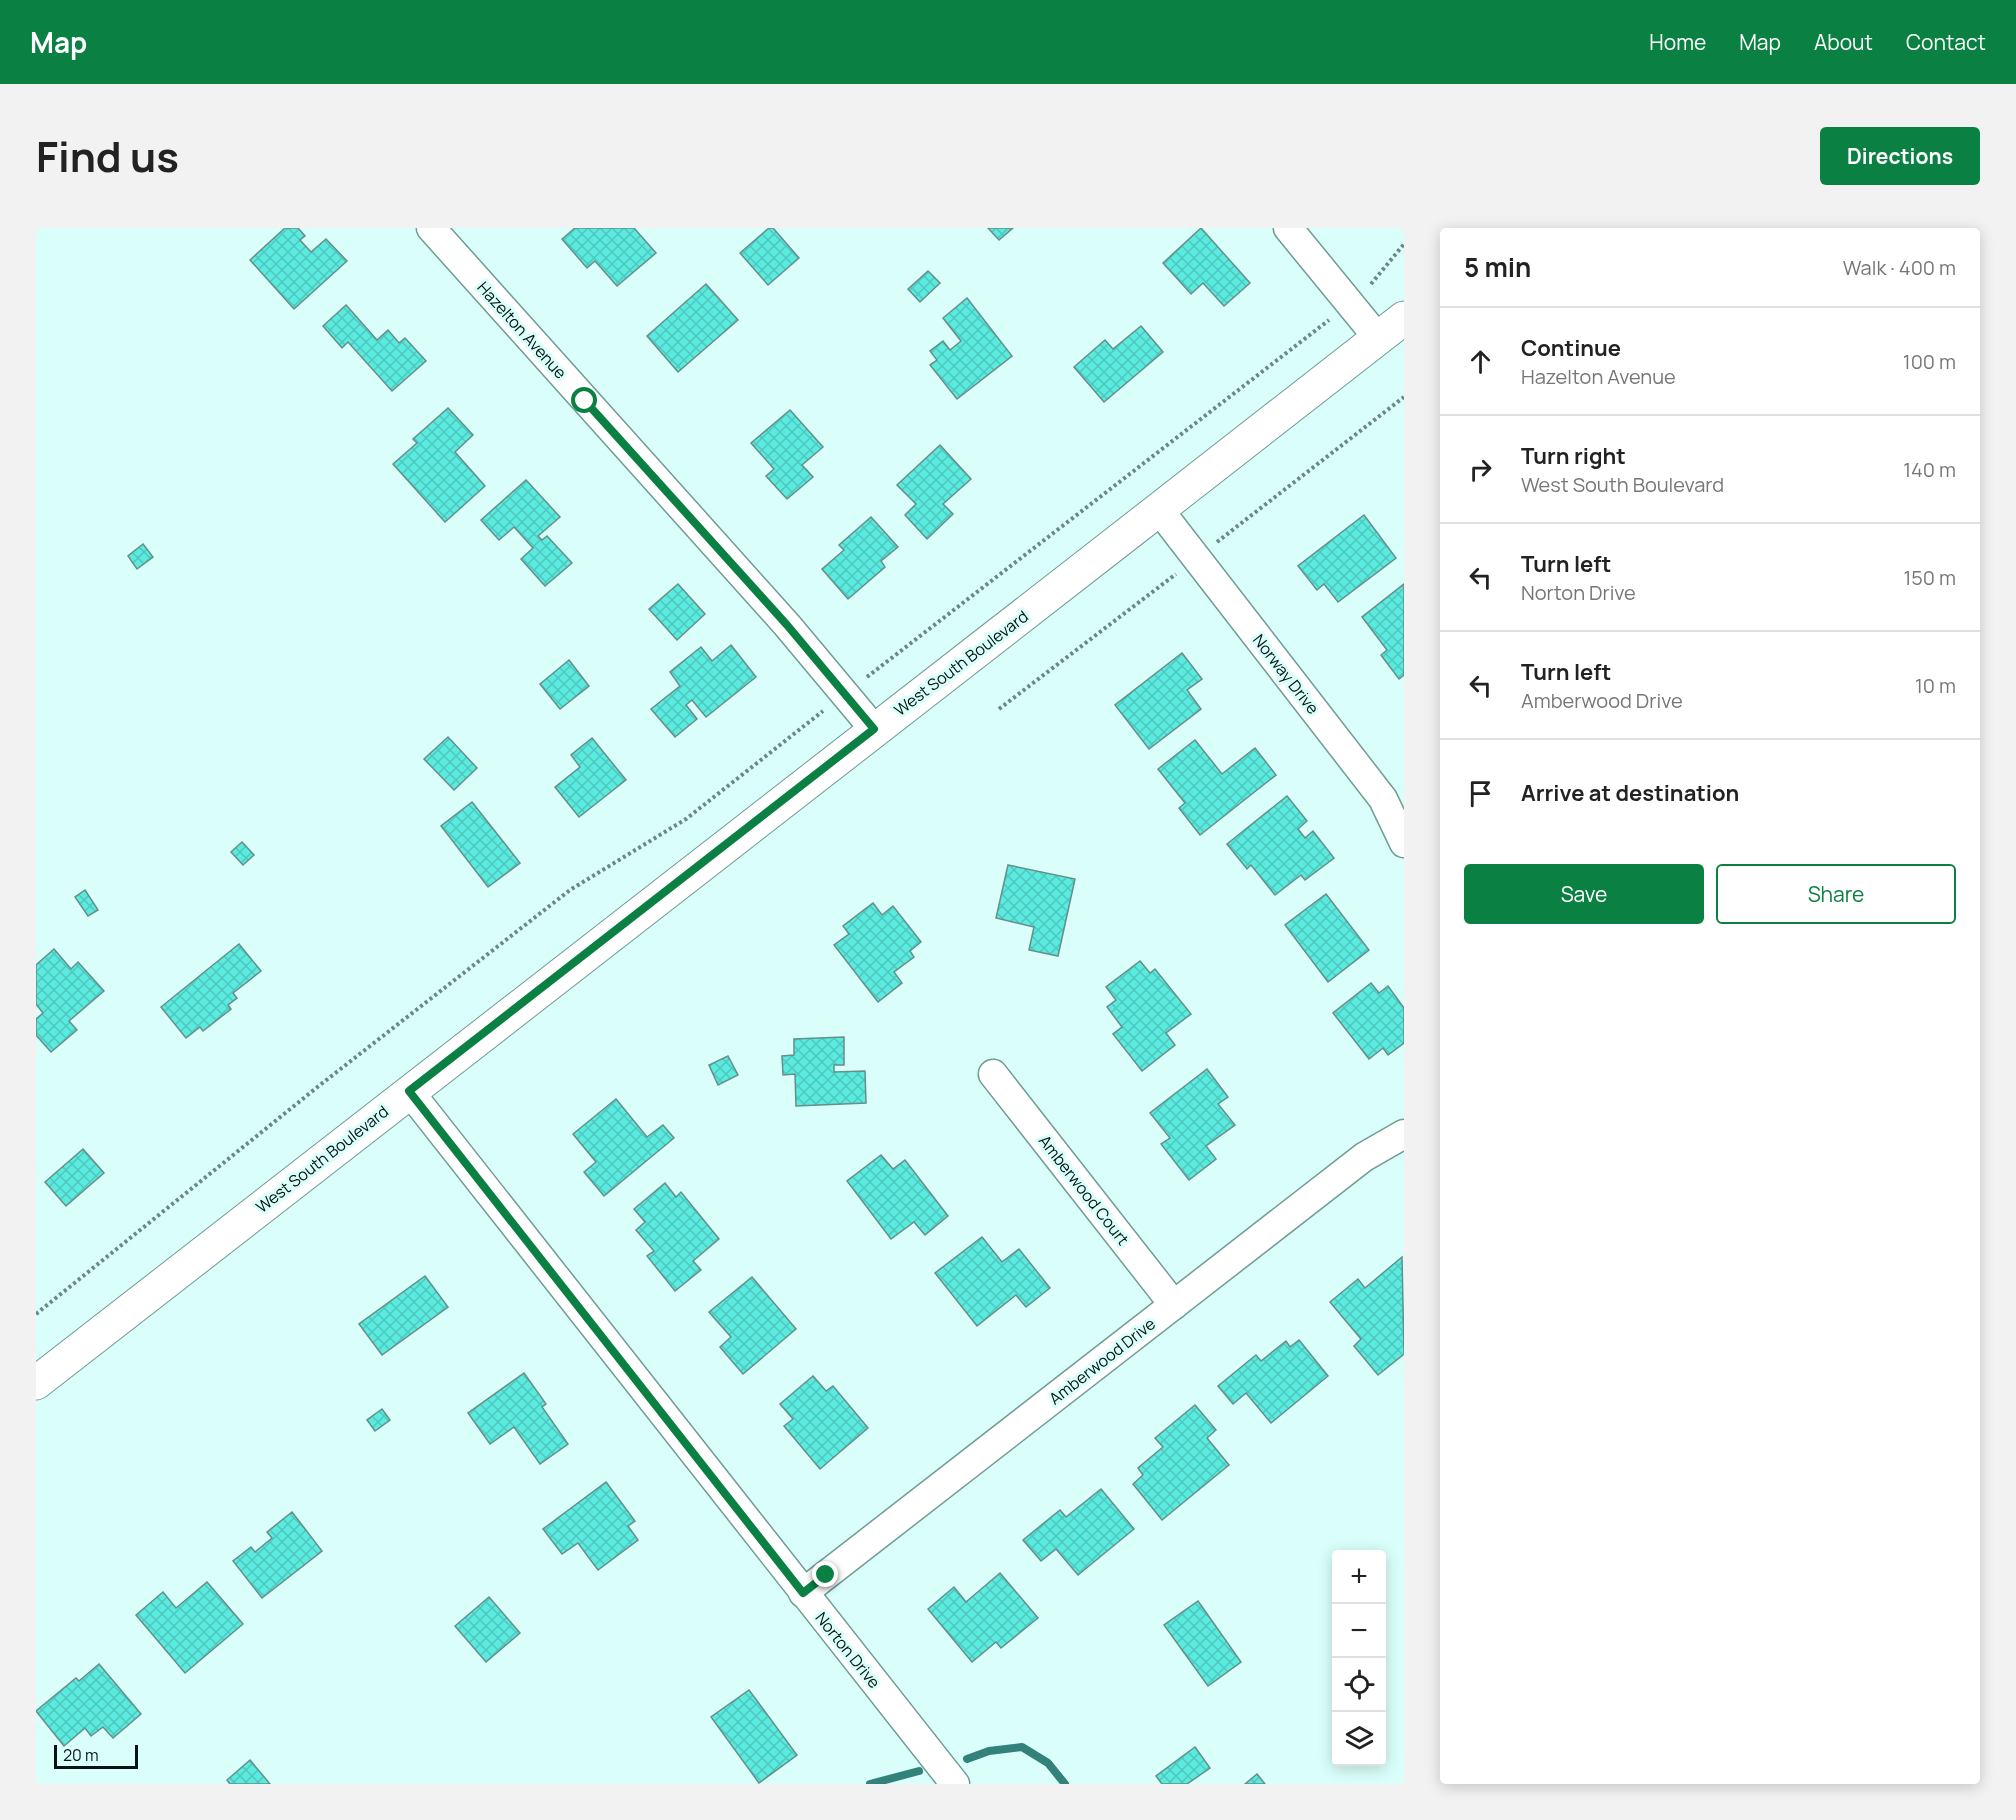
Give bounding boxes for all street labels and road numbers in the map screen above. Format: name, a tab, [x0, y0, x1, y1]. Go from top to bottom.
street label: Hazelton Avenue	[472, 277, 572, 383]
street label: West South Boulevard	[889, 605, 1033, 721]
street label: Norway Drive	[1248, 630, 1324, 718]
street label: West South Boulevard	[251, 1100, 393, 1218]
street label: Amberwood Court	[1034, 1130, 1134, 1250]
street label: Amberwood Drive	[1044, 1313, 1160, 1409]
street label: Norton Drive	[811, 1607, 885, 1693]

